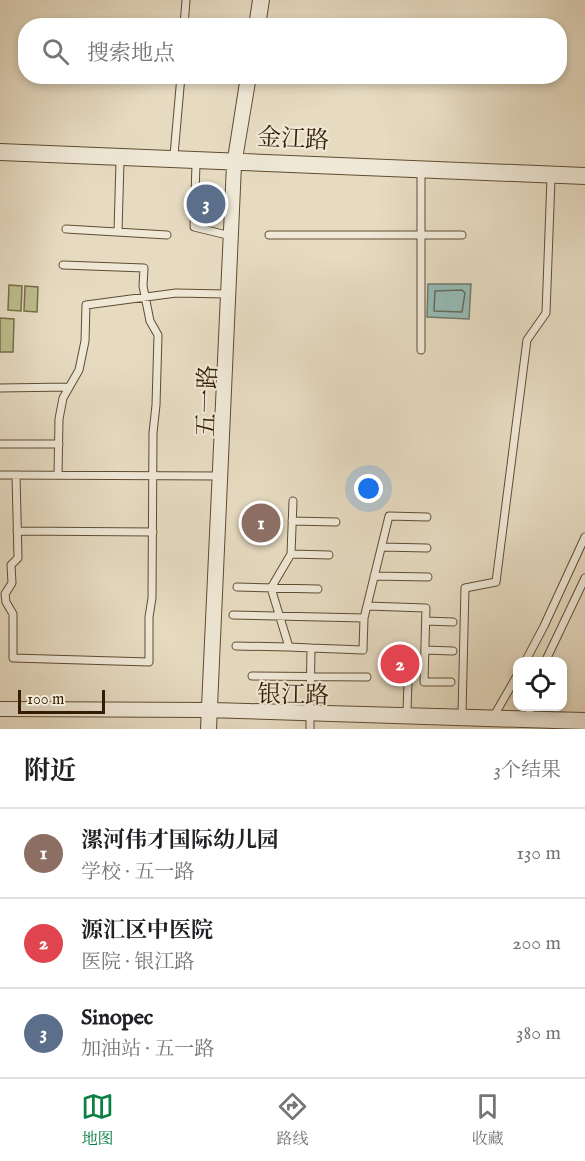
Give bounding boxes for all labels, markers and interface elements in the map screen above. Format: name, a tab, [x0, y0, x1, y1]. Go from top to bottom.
search box	[18, 18, 567, 84]
icon: search	[39, 35, 72, 68]
text: 搜索地点	[87, 40, 175, 68]
street label: 金江路	[256, 123, 330, 157]
pin: 3	[186, 182, 226, 226]
street label: 五一路	[191, 364, 225, 438]
your location	[354, 474, 383, 503]
pin: 1	[242, 500, 280, 546]
pin: 2	[380, 642, 420, 686]
map controls	[513, 657, 567, 711]
button: locate	[513, 657, 567, 711]
street label: 银江路	[257, 680, 329, 712]
scale bar	[18, 687, 105, 714]
text: 100 m	[27, 690, 64, 710]
text: 附近	[24, 755, 76, 788]
text: 3个结果	[494, 758, 561, 783]
text: 漯河伟才国际幼儿园	[81, 827, 279, 855]
text: 1	[40, 841, 47, 866]
text: 130 m	[516, 841, 561, 866]
text: 学校 · 五一路	[81, 860, 194, 885]
text: 源汇区中医院	[81, 917, 213, 945]
text: 2	[39, 931, 48, 956]
text: 200 m	[512, 931, 561, 956]
text: 医院 · 银江路	[81, 950, 194, 975]
text: Sinopec	[81, 1004, 153, 1032]
text: 3	[40, 1021, 47, 1046]
text: 380 m	[516, 1021, 561, 1046]
text: 加油站 · 五一路	[81, 1037, 214, 1062]
tab: 地图	[81, 1090, 114, 1150]
tab: 路线	[276, 1090, 309, 1150]
tab: 收藏	[471, 1090, 504, 1150]

